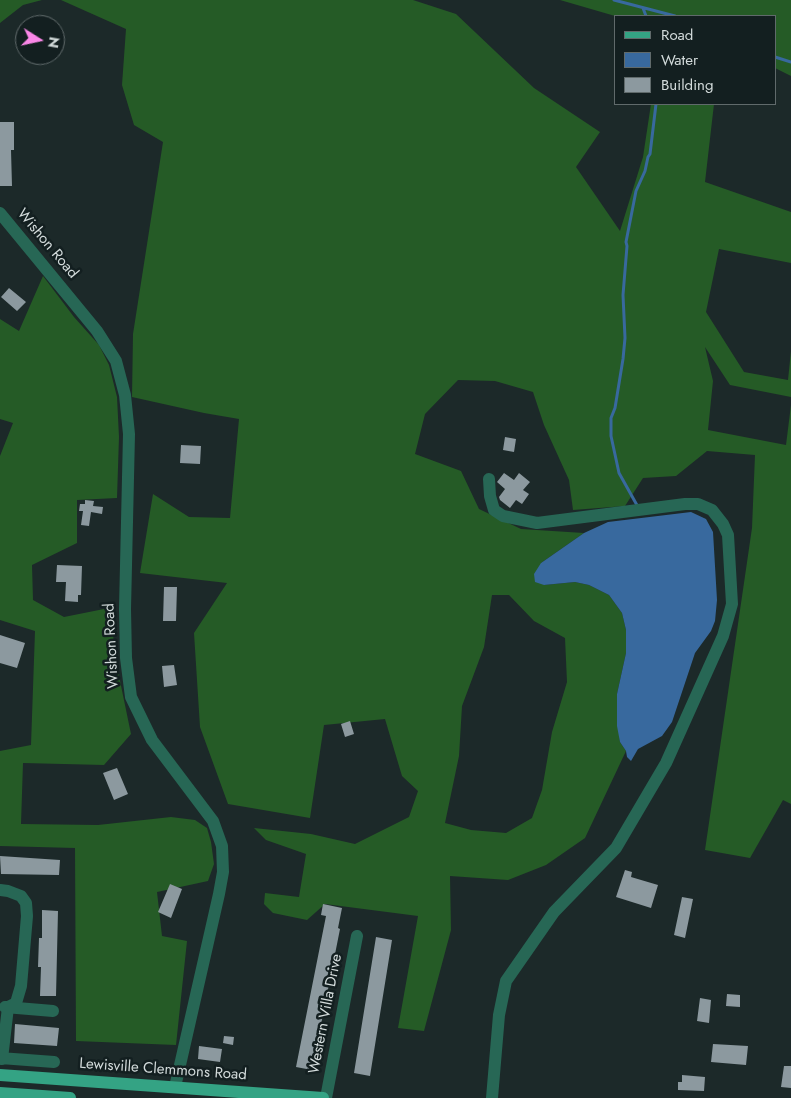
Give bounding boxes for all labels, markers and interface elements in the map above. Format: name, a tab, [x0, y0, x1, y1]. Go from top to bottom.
north arrow	[15, 15, 65, 65]
legend	[614, 15, 776, 105]
text: Road	[661, 24, 693, 46]
text: N	[43, 35, 65, 50]
text: Water	[661, 49, 698, 71]
text: Building	[661, 74, 713, 96]
street label: Wishon Road	[13, 205, 81, 283]
street label: Wishon Road	[101, 603, 123, 689]
street label: Western Villa Drive	[306, 952, 346, 1076]
street label: Lewisville Clemmons Road	[79, 1055, 247, 1085]

